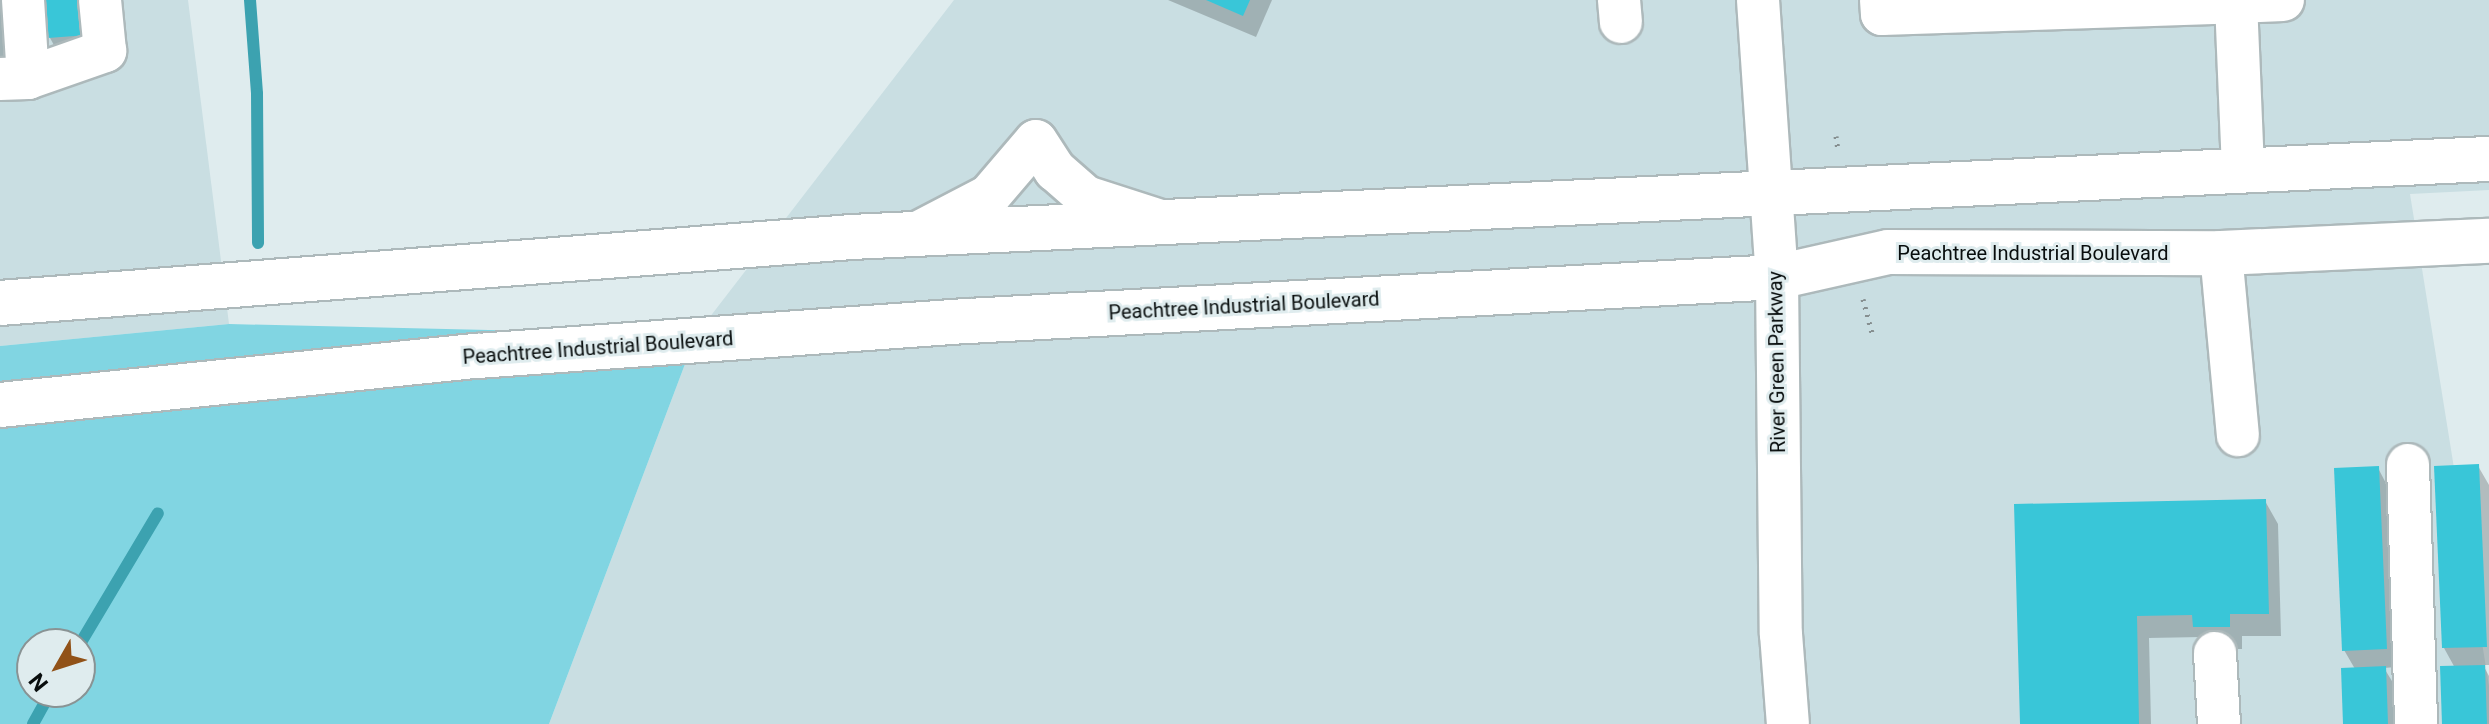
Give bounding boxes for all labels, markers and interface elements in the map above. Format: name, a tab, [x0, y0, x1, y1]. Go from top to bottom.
street label: Peachtree Industrial Boulevard	[1897, 241, 2169, 265]
street label: River Green Parkway	[1763, 271, 1791, 453]
street label: Peachtree Industrial Boulevard	[1108, 287, 1380, 325]
street label: Peachtree Industrial Boulevard	[462, 327, 734, 369]
north arrow	[16, 628, 96, 708]
text: N	[24, 668, 53, 696]

